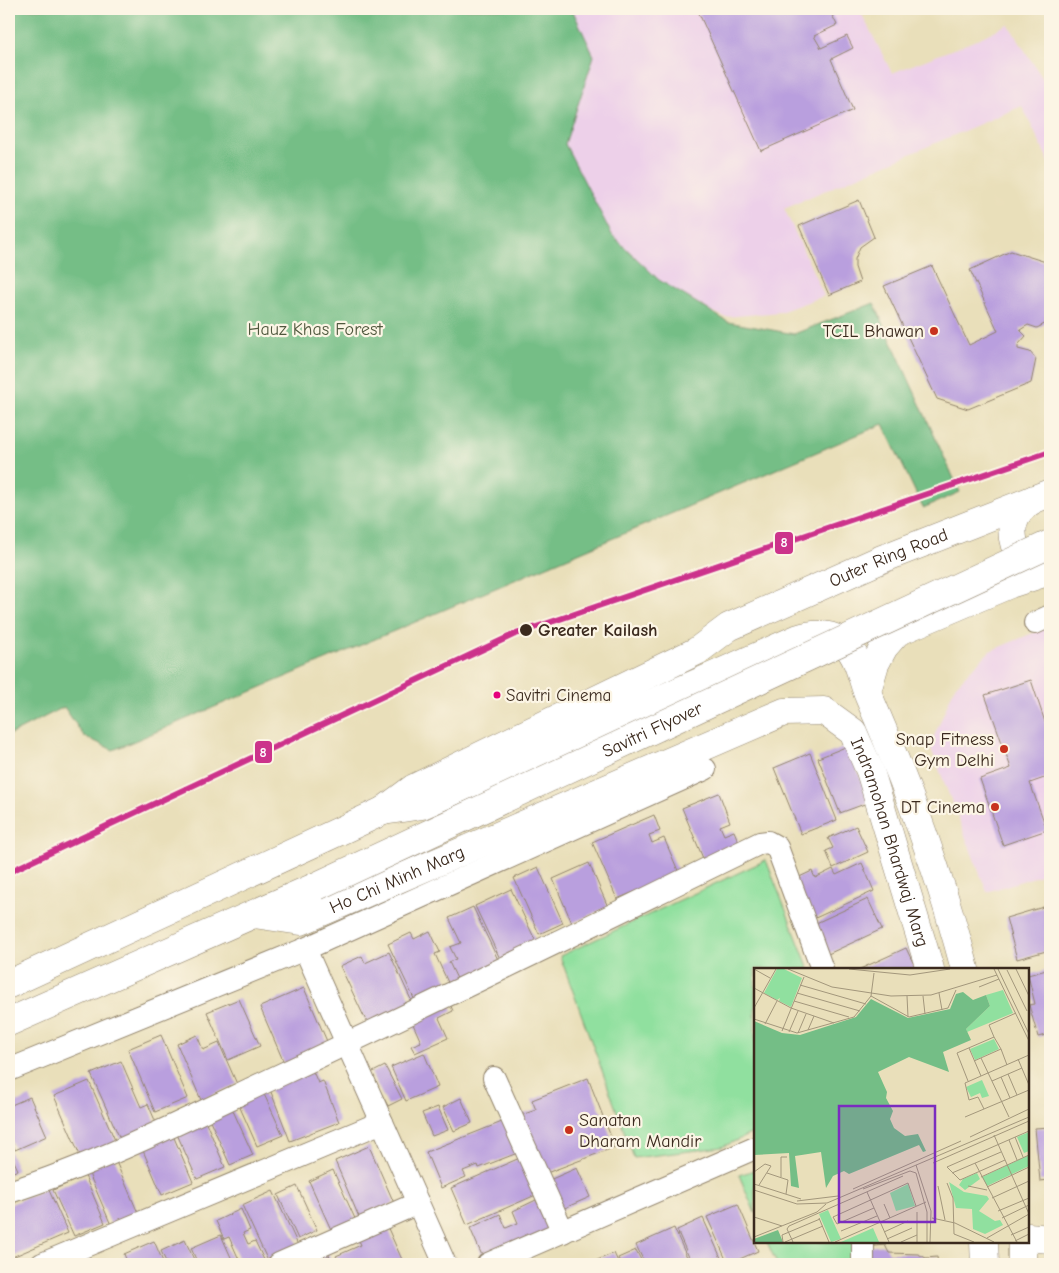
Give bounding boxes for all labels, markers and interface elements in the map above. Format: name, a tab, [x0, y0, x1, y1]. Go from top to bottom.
park label: Hauz Khas Forest	[247, 319, 383, 340]
place label: TCIL Bhawan	[823, 321, 924, 342]
marker: TCIL Bhawan	[928, 325, 940, 337]
street label: Outer Ring Road	[826, 524, 951, 592]
line badge: 8	[774, 531, 794, 555]
text: 8	[780, 534, 788, 551]
place label: Greater Kailash	[538, 620, 658, 641]
marker: Greater Kailash	[518, 622, 534, 638]
place label: Savitri Cinema	[506, 686, 611, 705]
marker: Savitri Cinema	[492, 690, 502, 700]
street label: Savitri Flyover	[599, 697, 707, 762]
place label: Snap Fitness Gym Delhi	[896, 729, 994, 771]
street label: Indramohan Bhardwaj Marg	[846, 734, 933, 950]
line badge: 8	[254, 740, 273, 764]
marker: Snap Fitness Gym Delhi	[998, 743, 1010, 755]
text: 8	[259, 744, 267, 761]
place label: DT Cinema	[901, 797, 985, 818]
marker: DT Cinema	[989, 801, 1001, 813]
street label: Ho Chi Minh Marg	[326, 842, 468, 918]
inset map	[754, 968, 1029, 1243]
place label: Sanatan Dharam Mandir	[579, 1110, 702, 1152]
marker: Sanatan Dharam Mandir	[563, 1124, 575, 1136]

